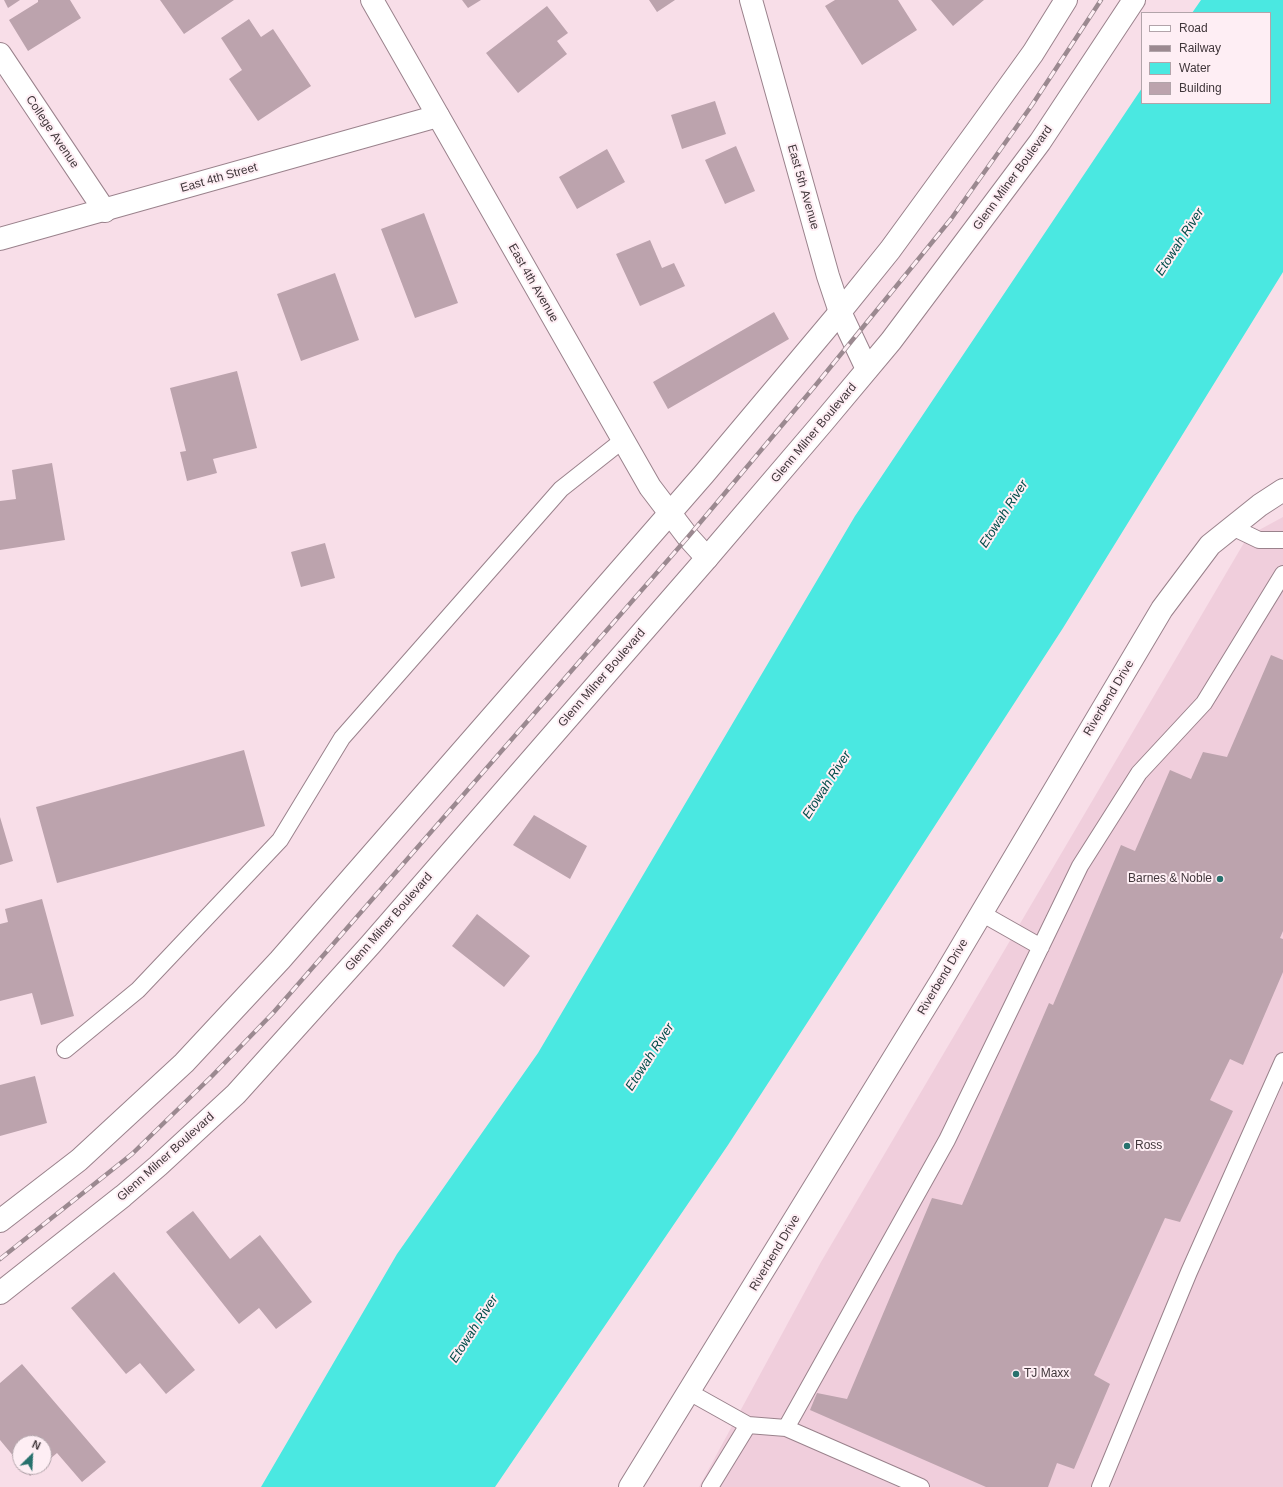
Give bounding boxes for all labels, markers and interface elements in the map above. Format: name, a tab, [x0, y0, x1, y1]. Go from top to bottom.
legend	[1141, 12, 1271, 104]
text: Road	[1179, 21, 1208, 35]
text: Railway	[1179, 41, 1221, 55]
text: Water	[1179, 61, 1211, 75]
text: Building	[1179, 81, 1222, 95]
street label: College Avenue	[22, 93, 82, 171]
street label: Glenn Milner Boulevard	[970, 123, 1056, 233]
street label: East 5th Avenue	[784, 143, 822, 231]
street label: East 4th Street	[179, 160, 259, 196]
water label: Etowah River	[1152, 205, 1208, 279]
street label: East 4th Avenue	[505, 241, 561, 325]
street label: Glenn Milner Boulevard	[768, 380, 860, 486]
water label: Etowah River	[976, 477, 1032, 551]
street label: Glenn Milner Boulevard	[555, 626, 649, 730]
street label: Riverbend Drive	[1081, 657, 1137, 739]
water label: Etowah River	[799, 748, 855, 822]
street label: Glenn Milner Boulevard	[342, 870, 436, 974]
place label: Barnes & Noble	[1128, 872, 1212, 886]
marker: Barnes & Noble	[1215, 874, 1225, 884]
street label: Riverbend Drive	[915, 936, 971, 1018]
water label: Etowah River	[622, 1020, 678, 1094]
street label: Glenn Milner Boulevard	[115, 1110, 217, 1204]
place label: Ross	[1135, 1139, 1162, 1153]
marker: Ross	[1122, 1141, 1132, 1151]
street label: Riverbend Drive	[747, 1212, 803, 1294]
water label: Etowah River	[446, 1292, 502, 1366]
place label: TJ Maxx	[1024, 1367, 1069, 1381]
marker: TJ Maxx	[1011, 1369, 1021, 1379]
north arrow	[12, 1435, 52, 1475]
text: N	[30, 1438, 43, 1452]

